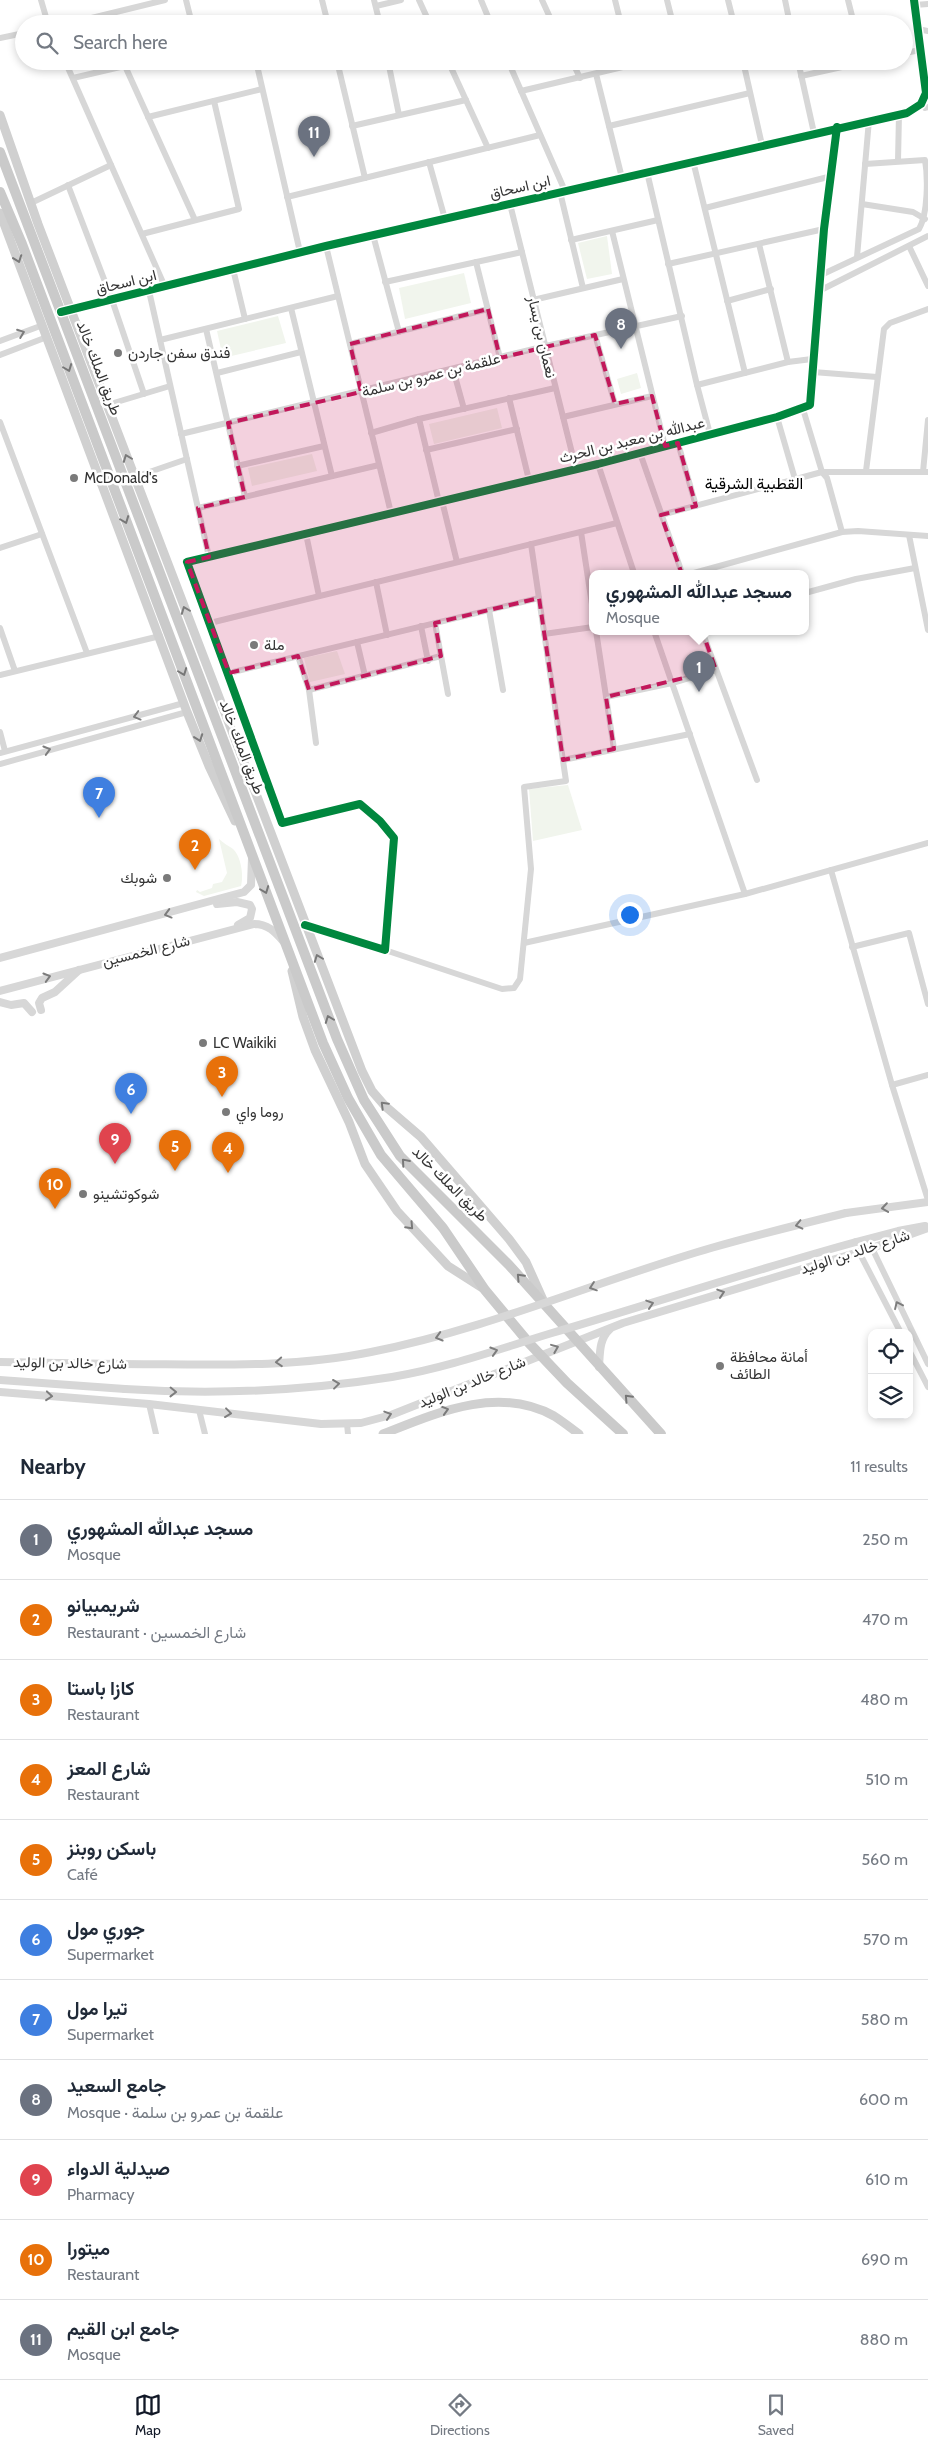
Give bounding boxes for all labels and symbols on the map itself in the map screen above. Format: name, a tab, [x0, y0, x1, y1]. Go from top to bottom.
pin: 11	[298, 116, 330, 157]
street label: ابن اسحاق	[488, 171, 552, 204]
one-way arrow	[12, 254, 22, 262]
street label: ابن اسحاق	[94, 266, 158, 299]
street label: نعمان بن يسار	[523, 293, 560, 380]
pin: 8	[605, 308, 637, 349]
street label: طريق الملك خالد	[72, 318, 125, 418]
one-way arrow	[17, 329, 25, 339]
place label: فندق سفن جاردن	[128, 344, 231, 363]
marker: فندق سفن جاردن	[112, 347, 124, 359]
street label: علقمة بن عمرو بن سلمة	[360, 349, 502, 402]
one-way arrow	[62, 363, 72, 372]
street label: عبدالله بن معبد بن الحرث	[557, 413, 707, 468]
one-way arrow	[123, 454, 133, 463]
place label: McDonald's	[84, 469, 158, 487]
marker: McDonald's	[68, 472, 80, 484]
district label: القطبية الشرقية	[705, 474, 803, 494]
one-way arrow	[119, 515, 129, 524]
one-way arrow	[181, 606, 191, 615]
place label: ملة	[264, 636, 285, 654]
marker: ملة	[248, 639, 260, 651]
pin: 1	[683, 651, 715, 692]
one-way arrow	[176, 667, 187, 676]
street label: طريق الملك خالد	[215, 697, 268, 797]
one-way arrow	[132, 710, 141, 721]
one-way arrow	[193, 733, 203, 742]
one-way arrow	[42, 746, 50, 756]
pin: 7	[83, 777, 115, 818]
pin: 2	[179, 829, 211, 870]
place label: شوبك	[120, 869, 157, 887]
marker: شوبك	[161, 872, 173, 884]
one-way arrow	[259, 885, 269, 893]
your location	[617, 902, 643, 928]
one-way arrow	[164, 909, 173, 919]
street label: شارع الخمسين	[100, 931, 192, 973]
one-way arrow	[314, 954, 324, 963]
one-way arrow	[42, 973, 51, 983]
one-way arrow	[325, 1016, 335, 1024]
place label: LC Waikiki	[213, 1034, 277, 1052]
marker: LC Waikiki	[197, 1037, 209, 1049]
pin: 3	[206, 1056, 238, 1097]
pin: 6	[115, 1073, 147, 1114]
one-way arrow	[381, 1102, 390, 1111]
place label: روما واي	[236, 1103, 284, 1125]
marker: روما واي	[220, 1106, 232, 1118]
pin: 9	[99, 1123, 131, 1164]
pin: 5	[159, 1130, 191, 1171]
pin: 4	[212, 1132, 244, 1173]
street label: طريق الملك خالد	[408, 1142, 492, 1226]
one-way arrow	[403, 1159, 411, 1168]
pin: 10	[39, 1168, 71, 1209]
place label: شوكوتشينو	[93, 1185, 159, 1203]
marker: شوكوتشينو	[77, 1188, 89, 1200]
one-way arrow	[881, 1202, 889, 1213]
one-way arrow	[794, 1219, 803, 1230]
one-way arrow	[404, 1220, 413, 1229]
street label: شارع خالد بن الوليد	[798, 1226, 913, 1280]
one-way arrow	[517, 1274, 526, 1283]
one-way arrow	[590, 1282, 598, 1292]
one-way arrow	[716, 1289, 725, 1299]
one-way arrow	[645, 1299, 653, 1309]
one-way arrow	[894, 1301, 905, 1310]
one-way arrow	[435, 1332, 443, 1342]
one-way arrow	[550, 1344, 559, 1354]
one-way arrow	[490, 1347, 498, 1357]
place label: أمانة محافظة الطائف	[730, 1348, 808, 1383]
street label: شارع خالد بن الوليد	[416, 1352, 529, 1414]
street label: شارع خالد بن الوليد	[13, 1353, 127, 1375]
one-way arrow	[274, 1357, 282, 1368]
marker: أمانة محافظة الطائف	[714, 1360, 726, 1372]
one-way arrow	[331, 1380, 340, 1390]
one-way arrow	[170, 1387, 178, 1397]
one-way arrow	[45, 1390, 53, 1401]
one-way arrow	[625, 1395, 634, 1404]
one-way arrow	[440, 1406, 449, 1416]
one-way arrow	[224, 1407, 232, 1418]
one-way arrow	[384, 1411, 392, 1421]

